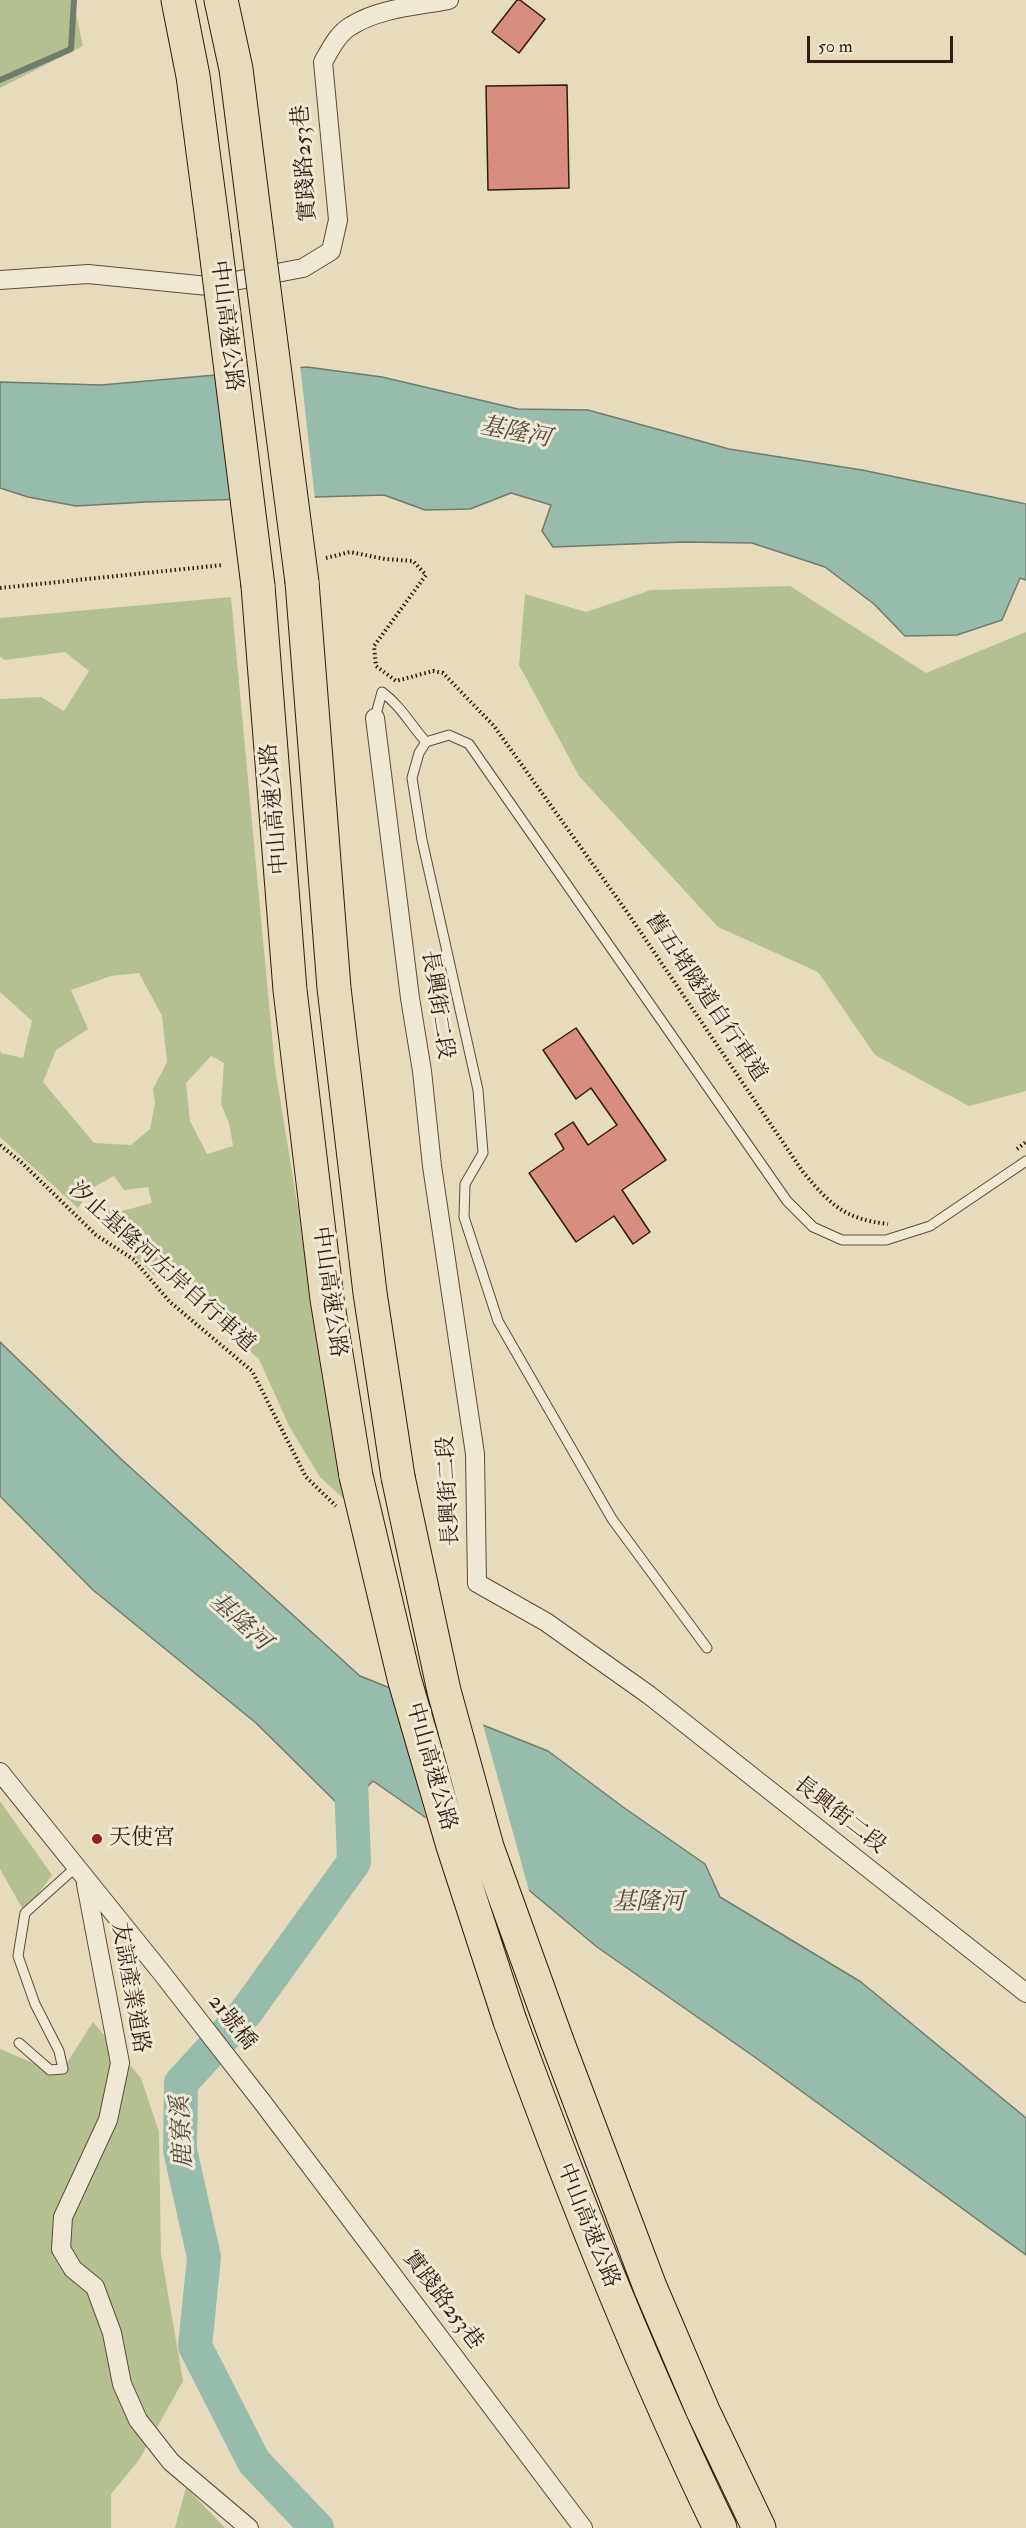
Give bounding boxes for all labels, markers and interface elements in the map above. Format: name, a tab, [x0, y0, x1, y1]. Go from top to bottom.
scale bar	[810, 24, 956, 62]
text: 50 m	[818, 35, 853, 58]
street label: 實踐路253巷	[289, 104, 323, 222]
street label: 中山高速公路	[204, 259, 246, 393]
water label: 基隆河	[477, 413, 553, 455]
street label: 中山高速公路	[257, 742, 295, 876]
street label: 舊五堵隧道自行車道	[639, 909, 771, 1087]
street label: 長興街二段	[414, 949, 458, 1061]
street label: 汐止基隆河左岸自行車道	[62, 1177, 260, 1359]
street label: 中山高速公路	[306, 1225, 350, 1359]
street label: 長興街二段	[434, 1435, 466, 1547]
water label: 基隆河	[203, 1588, 275, 1658]
street label: 中山高速公路	[399, 1700, 461, 1834]
street label: 長興街二段	[788, 1772, 890, 1860]
place label: 天使宮	[109, 1826, 175, 1852]
marker: 天使宮	[90, 1832, 104, 1846]
water label: 基隆河	[612, 1890, 684, 1918]
street label: 友諒產業道路	[105, 1921, 153, 2055]
street label: 21號橋	[201, 1990, 261, 2056]
water label: 鹿寮溪	[168, 2095, 200, 2169]
street label: 中山高速公路	[550, 2160, 624, 2292]
street label: 實踐路253巷	[396, 2246, 488, 2356]

